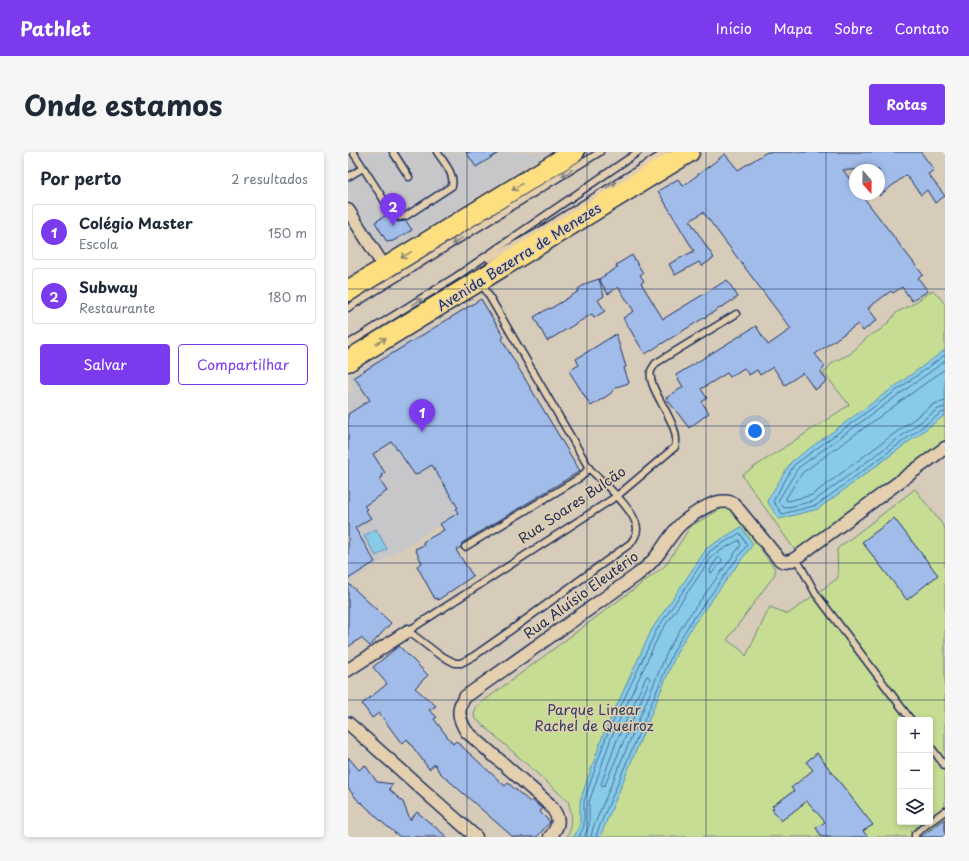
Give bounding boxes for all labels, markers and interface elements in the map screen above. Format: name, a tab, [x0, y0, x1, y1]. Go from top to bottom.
text: Pathlet	[20, 14, 91, 42]
text: Início	[716, 18, 752, 39]
text: Mapa	[774, 18, 812, 39]
text: Sobre	[834, 18, 873, 39]
text: Contato	[895, 18, 949, 39]
text: Onde estamos	[24, 83, 223, 126]
button: Rotas	[869, 84, 945, 125]
north arrow	[849, 164, 885, 200]
text: Por perto	[40, 165, 121, 191]
text: 2 resultados	[231, 169, 308, 188]
one-way arrow	[561, 169, 573, 177]
one-way arrow	[606, 181, 617, 189]
one-way arrow	[512, 183, 523, 191]
pin: 2	[380, 193, 406, 226]
street label: Avenida Bezerra de Menezes	[432, 197, 605, 316]
text: Colégio Master	[79, 211, 193, 234]
text: 1	[51, 223, 57, 242]
text: 150 m	[268, 223, 307, 242]
text: Escola	[79, 234, 118, 253]
one-way arrow	[452, 237, 463, 245]
one-way arrow	[400, 252, 412, 260]
text: Subway	[79, 275, 138, 298]
text: 2	[49, 287, 59, 306]
text: 180 m	[268, 287, 307, 306]
one-way arrow	[411, 297, 423, 305]
text: Restaurante	[79, 298, 155, 317]
one-way arrow	[375, 336, 387, 344]
button: Salvar	[40, 344, 170, 385]
button: Compartilhar	[178, 344, 308, 385]
pin: 1	[409, 399, 435, 432]
your location	[745, 421, 765, 441]
street label: Rua Soares Bulcão	[514, 461, 630, 548]
street label: Rua Aluísio Eleutério	[519, 546, 643, 644]
park label: Parque Linear Rachel de Queiroz	[534, 699, 654, 736]
map controls	[897, 717, 933, 825]
button: +	[897, 717, 933, 753]
button: −	[897, 753, 933, 789]
button: layers	[897, 789, 933, 825]

